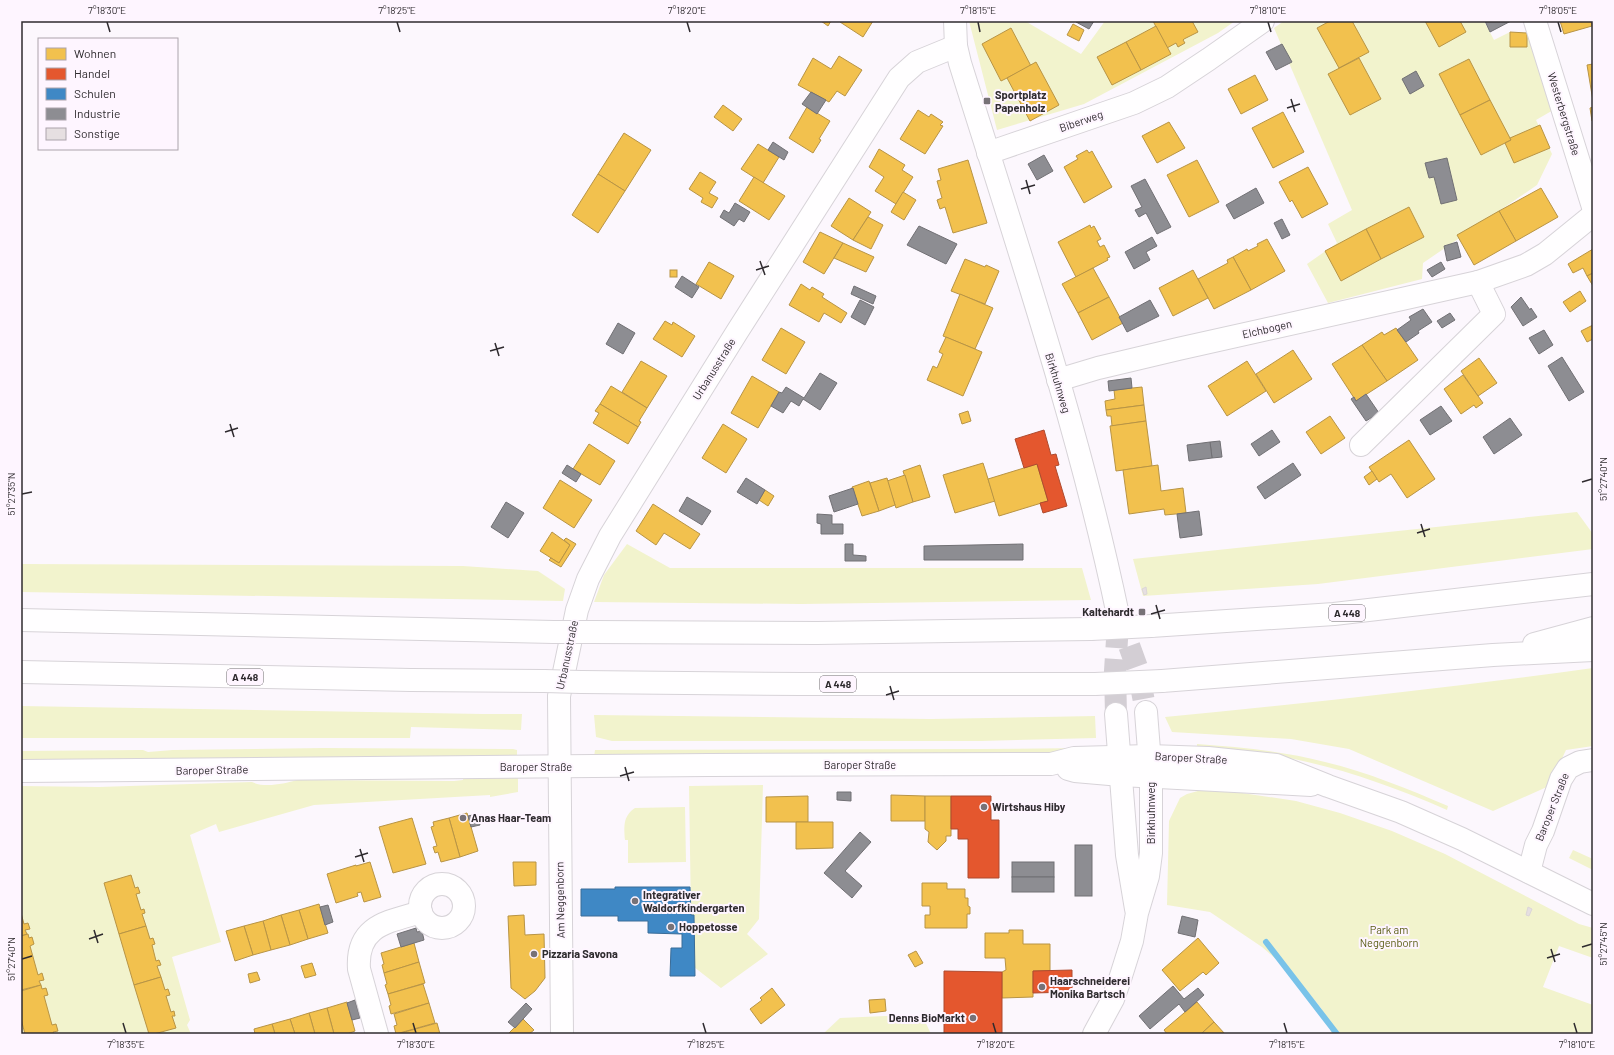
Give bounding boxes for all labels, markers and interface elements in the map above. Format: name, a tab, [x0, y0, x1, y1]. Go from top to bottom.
text: 7°18'30"E	[88, 4, 126, 16]
text: 7°18'25"E	[378, 4, 416, 16]
text: 7°18'20"E	[668, 4, 706, 16]
text: 7°18'15"E	[960, 4, 996, 16]
text: 7°18'10"E	[1250, 4, 1286, 16]
text: 7°18'05"E	[1539, 4, 1577, 16]
legend	[38, 38, 178, 150]
text: Wohnen	[74, 46, 116, 60]
text: Handel	[74, 66, 110, 80]
street label: Westerbergstraße	[1546, 71, 1583, 157]
text: Schulen	[74, 86, 116, 100]
place label: Sportplatz Papenholz	[995, 88, 1046, 114]
marker: Sportplatz Papenholz	[982, 96, 992, 106]
text: Industrie	[74, 106, 120, 120]
street label: Biberweg	[1057, 107, 1104, 134]
text: Sonstige	[74, 126, 120, 140]
street label: Elchbogen	[1241, 316, 1293, 341]
street label: Urbanusstraße	[689, 335, 738, 402]
street label: Birkhuhnweg	[1043, 351, 1074, 415]
text: 51°27'40"N	[1597, 457, 1609, 501]
text: 51°27'35"N	[5, 472, 17, 516]
place label: Kaltehardt	[1082, 605, 1134, 618]
road number: A 448	[1329, 605, 1365, 621]
marker: Kaltehardt	[1137, 607, 1147, 617]
street label: Urbanusstraße	[553, 619, 580, 691]
road number: A 448	[227, 669, 263, 685]
road number: A 448	[820, 676, 856, 692]
street label: Baroper Straße	[1154, 749, 1228, 766]
street label: Baroper Straße	[824, 758, 896, 771]
street label: Baroper Straße	[500, 760, 572, 773]
street label: Baroper Straße	[176, 762, 248, 777]
street label: Baroper Straße	[1532, 771, 1571, 843]
street label: Birkhuhnweg	[1144, 782, 1157, 844]
place label: Wirtshaus Hiby	[992, 800, 1066, 813]
marker: Wirtshaus Hiby	[979, 802, 989, 812]
place label: Anas Haar-Team	[471, 811, 551, 824]
marker: Anas Haar-Team	[458, 813, 468, 823]
street label: Am Neggenborn	[552, 861, 567, 938]
place label: Integrativer Waldorfkindergarten	[643, 888, 745, 914]
marker: Integrativer Waldorfkindergarten	[630, 896, 640, 906]
place label: Hoppetosse	[679, 920, 738, 933]
marker: Hoppetosse	[666, 922, 676, 932]
text: 51°27'45"N	[1597, 922, 1609, 966]
park label: Park am Neggenborn	[1360, 923, 1418, 949]
text: 51°27'40"N	[5, 937, 17, 981]
place label: Pizzaria Savona	[542, 947, 618, 960]
marker: Pizzaria Savona	[529, 949, 539, 959]
place label: Haarschneiderei Monika Bartsch	[1050, 974, 1130, 1000]
marker: Haarschneiderei Monika Bartsch	[1037, 982, 1047, 992]
place label: Denns BioMarkt	[889, 1011, 965, 1024]
marker: Denns BioMarkt	[968, 1013, 978, 1023]
text: 7°18'35"E	[107, 1038, 145, 1050]
text: 7°18'30"E	[397, 1038, 435, 1050]
text: 7°18'25"E	[687, 1038, 725, 1050]
text: 7°18'20"E	[977, 1038, 1015, 1050]
text: 7°18'15"E	[1269, 1038, 1305, 1050]
text: 7°18'10"E	[1559, 1038, 1595, 1050]

